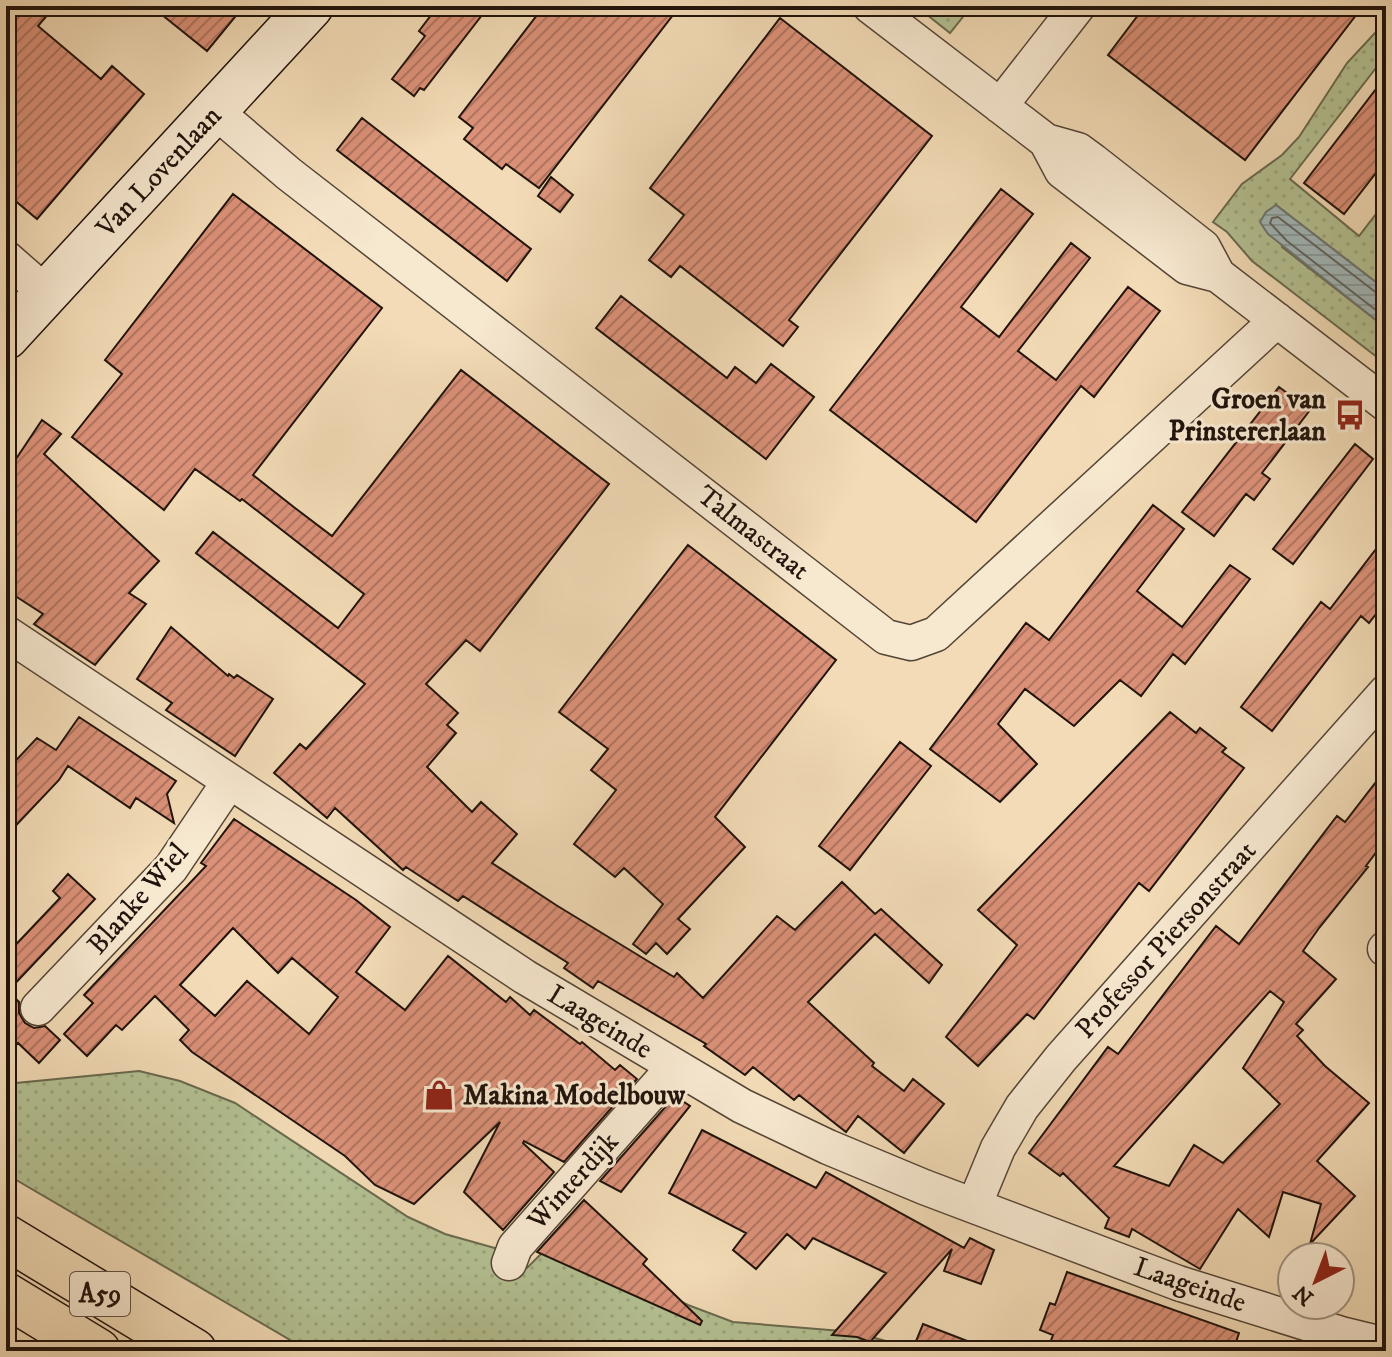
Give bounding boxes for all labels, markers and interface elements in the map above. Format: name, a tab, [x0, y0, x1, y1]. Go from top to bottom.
street label: Van Lovenlaan	[88, 99, 229, 246]
place label: Groen van Prinstererlaan	[1168, 382, 1326, 449]
bus stop icon: Groen van Prinstererlaan	[1333, 398, 1367, 432]
street label: Talmastraat	[690, 478, 816, 588]
street label: Professor Piersonstraat	[1068, 834, 1264, 1046]
street label: Blanke Wiel	[80, 836, 196, 962]
street label: Laageinde	[541, 977, 659, 1067]
shop icon: Makina Modelbouw	[422, 1078, 456, 1112]
place label: Makina Modelbouw	[463, 1078, 686, 1113]
street label: Winterdijk	[519, 1125, 626, 1238]
north arrow	[1276, 1241, 1356, 1321]
street label: Laageinde	[1129, 1249, 1251, 1321]
road number: A59	[70, 1272, 130, 1316]
text: N	[1288, 1279, 1319, 1311]

